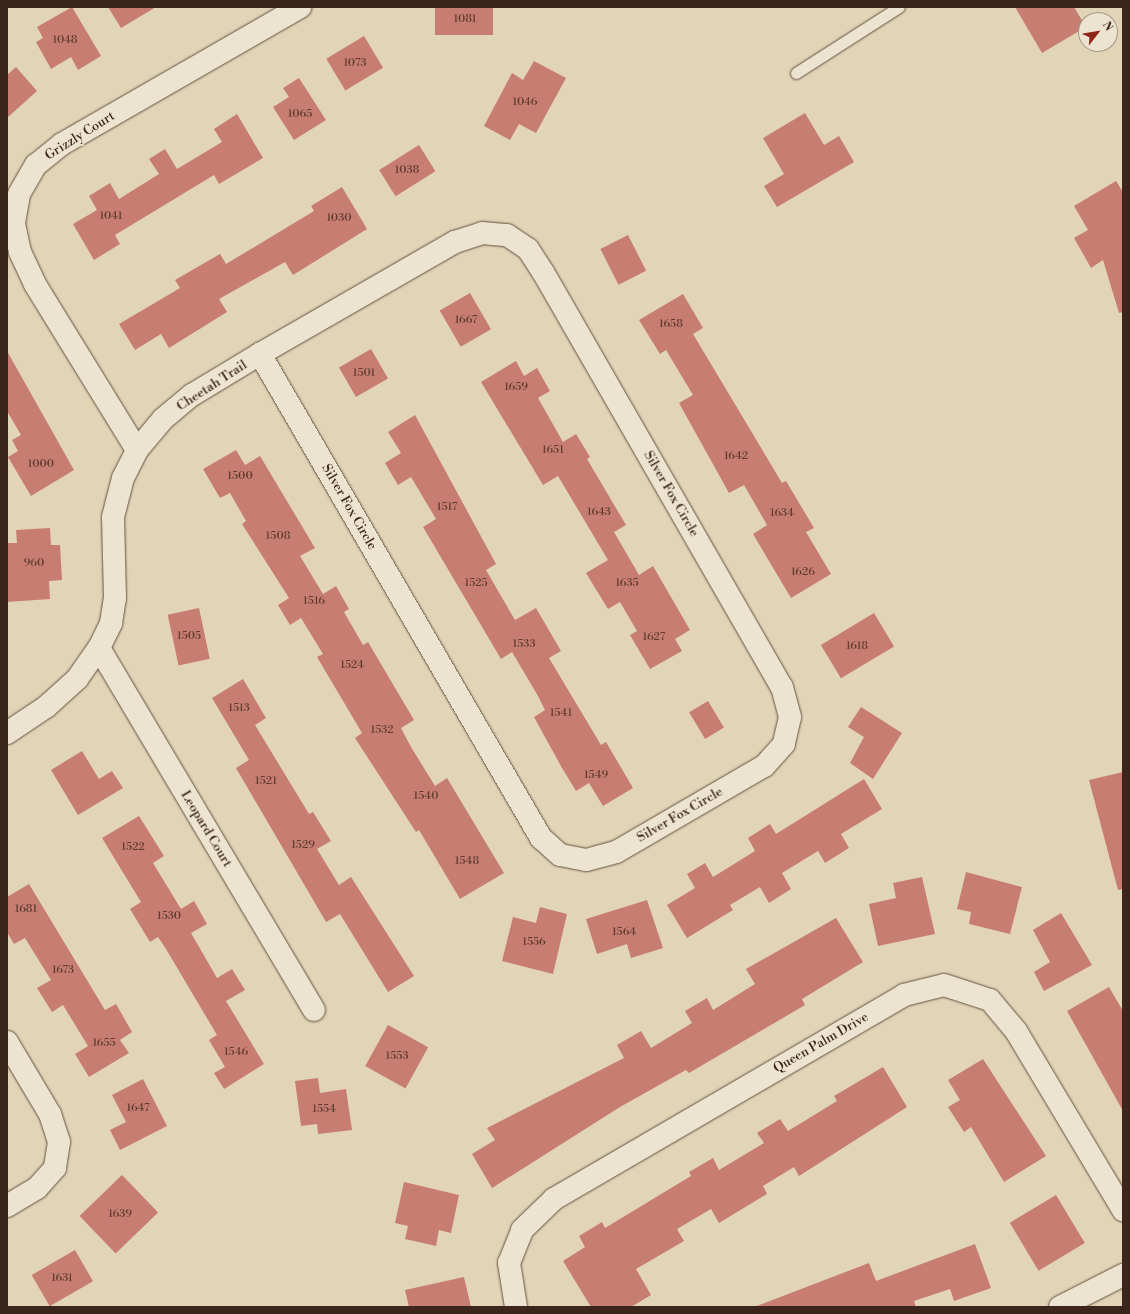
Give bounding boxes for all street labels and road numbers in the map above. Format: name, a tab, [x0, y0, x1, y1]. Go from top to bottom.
street label: Grizzly Court	[42, 108, 118, 164]
street label: Cheetah Trail	[174, 358, 250, 414]
street label: Silver Fox Circle	[640, 448, 702, 540]
street label: Silver Fox Circle	[318, 461, 380, 553]
street label: Silver Fox Circle	[634, 784, 726, 846]
street label: Leopard Court	[177, 788, 235, 870]
street label: Queen Palm Drive	[771, 1010, 871, 1076]

